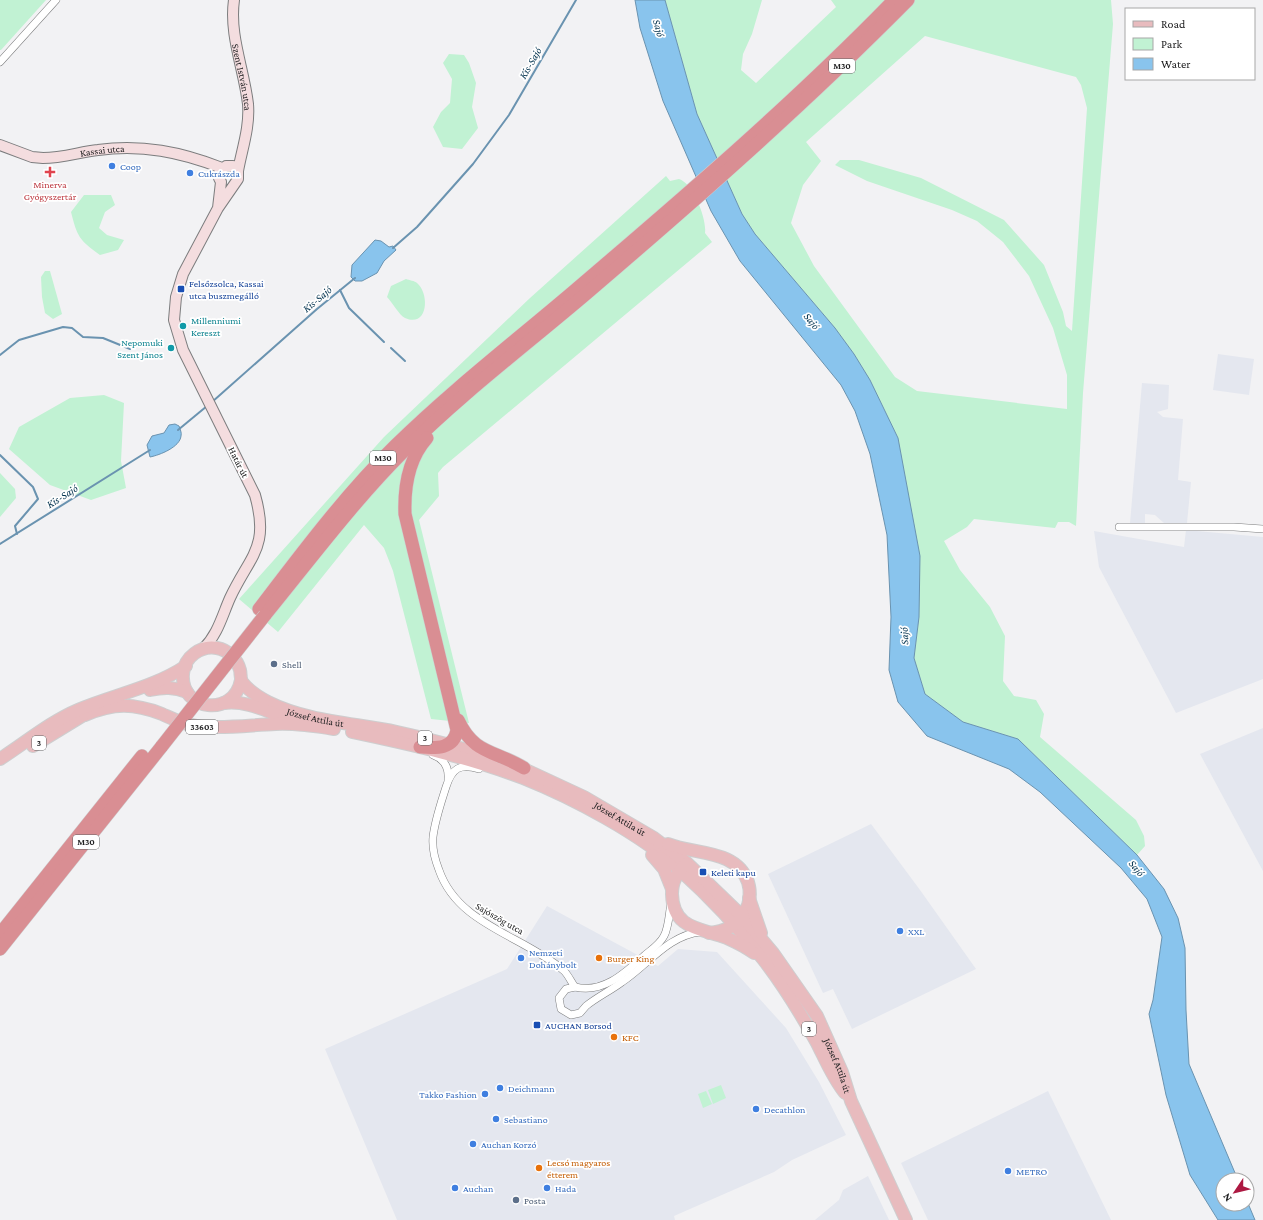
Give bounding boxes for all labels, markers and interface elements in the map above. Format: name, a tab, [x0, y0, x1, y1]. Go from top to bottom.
legend	[1125, 8, 1255, 80]
text: Road	[1161, 17, 1186, 31]
water label: Sajó	[650, 18, 667, 39]
text: Park	[1161, 37, 1183, 51]
street label: Szent István utca	[230, 43, 253, 111]
water label: Kis-Sajó	[516, 45, 545, 81]
text: Water	[1161, 57, 1191, 71]
road number: M30	[829, 59, 855, 73]
street label: Kassai utca	[79, 143, 125, 159]
marker: Coop	[107, 161, 117, 171]
place label: Coop	[120, 161, 141, 172]
marker: Minerva Gyógyszertár	[45, 167, 55, 177]
marker: Cukrászda	[185, 168, 195, 178]
place label: Cukrászda	[198, 168, 240, 179]
place label: Minerva Gyógyszertár	[24, 179, 77, 202]
place label: Felsőzsolca, Kassai utca buszmegálló	[189, 278, 264, 301]
water label: Kis-Sajó	[300, 283, 335, 315]
marker: Felsőzsolca, Kassai utca buszmegálló	[176, 284, 186, 294]
water label: Sajó	[801, 310, 822, 333]
place label: Millenniumi Kereszt	[191, 315, 241, 338]
marker: Millenniumi Kereszt	[178, 321, 188, 331]
place label: Nepomuki Szent János	[117, 337, 163, 360]
marker: Nepomuki Szent János	[166, 343, 176, 353]
street label: Határ út	[226, 445, 251, 480]
road number: M30	[370, 451, 396, 465]
water label: Kis-Sajó	[44, 482, 80, 511]
water label: Sajó	[898, 627, 911, 645]
marker: Shell	[269, 659, 279, 669]
place label: Shell	[282, 659, 302, 670]
street label: József Attila út	[284, 705, 345, 729]
road number: 33603	[186, 720, 218, 734]
road number: 3	[418, 731, 432, 745]
road number: 3	[32, 736, 46, 750]
street label: József Attila út	[591, 799, 648, 838]
road number: M30	[73, 835, 99, 849]
water label: Sajó	[1126, 857, 1147, 880]
marker: Keleti kapu	[698, 867, 708, 877]
place label: Keleti kapu	[711, 867, 756, 878]
street label: Sajószög utca	[473, 900, 526, 938]
marker: XXL	[895, 926, 905, 936]
place label: XXL	[908, 926, 924, 937]
place label: Nemzeti Dohánybolt	[529, 947, 577, 970]
marker: Nemzeti Dohánybolt	[516, 953, 526, 963]
marker: Burger King	[594, 953, 604, 963]
place label: Burger King	[607, 953, 654, 964]
marker: AUCHAN Borsod	[532, 1020, 542, 1030]
place label: AUCHAN Borsod	[545, 1020, 612, 1031]
road number: 3	[802, 1022, 816, 1036]
marker: KFC	[609, 1032, 619, 1042]
place label: KFC	[622, 1032, 639, 1043]
street label: József Attila út	[821, 1036, 853, 1095]
marker: Deichmann	[495, 1083, 505, 1093]
place label: Deichmann	[508, 1083, 555, 1094]
place label: Takko Fashion	[419, 1089, 478, 1100]
marker: Takko Fashion	[480, 1089, 490, 1099]
marker: Decathlon	[751, 1104, 761, 1114]
place label: Decathlon	[764, 1104, 806, 1115]
marker: Sebastiano	[491, 1114, 501, 1124]
place label: Sebastiano	[504, 1114, 548, 1125]
marker: Auchan Korzó	[468, 1139, 478, 1149]
place label: Auchan Korzó	[481, 1139, 537, 1150]
place label: Lecsó magyaros étterem	[547, 1157, 610, 1180]
marker: Lecsó magyaros étterem	[534, 1163, 544, 1173]
marker: METRO	[1003, 1166, 1013, 1176]
place label: METRO	[1016, 1166, 1048, 1177]
north arrow	[1215, 1172, 1255, 1212]
marker: Auchan	[450, 1183, 460, 1193]
place label: Auchan	[463, 1183, 494, 1194]
marker: Hada	[542, 1183, 552, 1193]
place label: Hada	[555, 1183, 576, 1194]
text: N	[1219, 1191, 1234, 1204]
marker: Posta	[511, 1195, 521, 1205]
place label: Posta	[524, 1195, 546, 1206]

